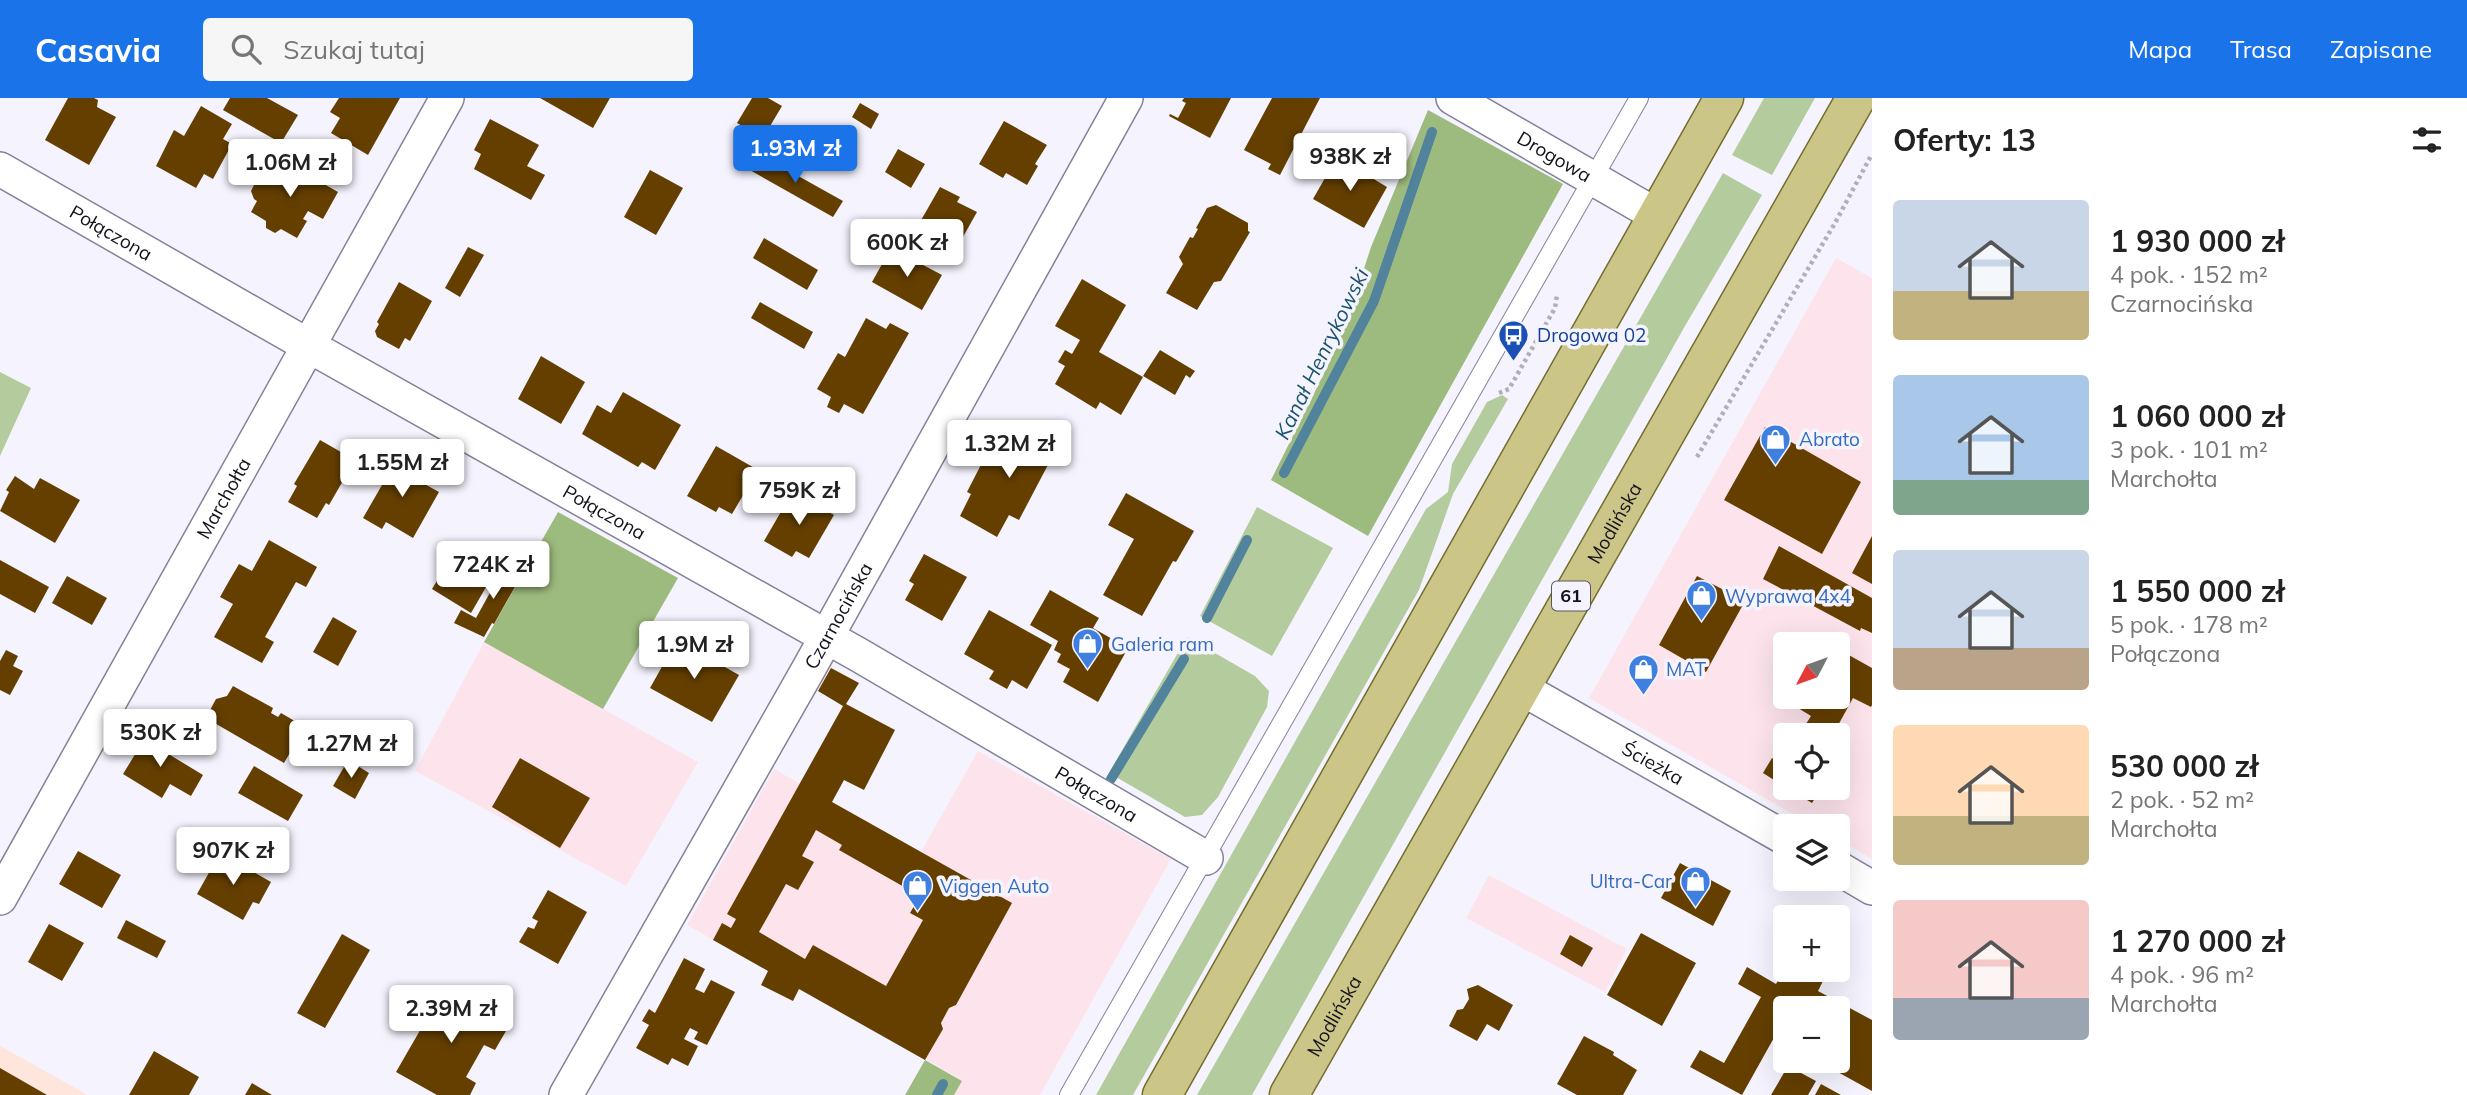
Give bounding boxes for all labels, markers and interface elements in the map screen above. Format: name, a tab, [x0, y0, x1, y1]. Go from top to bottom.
search box	[203, 18, 693, 81]
text: Casavia	[35, 29, 161, 70]
icon: search	[227, 30, 265, 68]
text: Szukaj tutaj	[283, 33, 425, 66]
text: Mapa	[2128, 34, 2192, 64]
text: Trasa	[2230, 34, 2292, 64]
text: Zapisane	[2330, 34, 2432, 64]
text: Oferty: 13	[1893, 121, 2036, 159]
icon: filters	[2408, 121, 2446, 159]
pin: 1.93M zł	[723, 126, 867, 185]
street label: Drogowa	[1513, 126, 1596, 187]
text: 1.93M zł	[749, 133, 841, 162]
pin: 938K zł	[1285, 134, 1415, 193]
pin: 1.06M zł	[218, 140, 362, 199]
text: 938K zł	[1309, 141, 1391, 170]
text: 1.06M zł	[244, 147, 336, 176]
street label: Połączona	[66, 200, 157, 266]
pin: 600K zł	[842, 220, 972, 279]
text: 1 930 000 zł	[2110, 222, 2284, 260]
text: 600K zł	[866, 227, 948, 256]
icon: home	[1949, 228, 2033, 312]
text: 4 pok. · 152 m²	[2110, 260, 2268, 289]
water label: Kanał Henrykowski	[1268, 263, 1374, 443]
text: Czarnocińska	[2110, 289, 2253, 318]
bus stop icon: Drogowa 02	[1497, 318, 1531, 362]
place label: Drogowa 02	[1537, 323, 1646, 347]
text: 1 060 000 zł	[2110, 397, 2284, 435]
icon: home	[1949, 403, 2033, 487]
pin: 1.32M zł	[937, 420, 1081, 480]
shop icon: Abrato	[1759, 422, 1793, 466]
place label: Abrato	[1799, 427, 1860, 451]
text: 1.32M zł	[963, 428, 1055, 457]
text: 3 pok. · 101 m²	[2110, 435, 2268, 464]
pin: 1.55M zł	[330, 440, 474, 499]
text: 1.55M zł	[356, 447, 448, 476]
street label: Marchołta	[191, 453, 256, 543]
text: Marchołta	[2110, 464, 2218, 493]
pin: 759K zł	[734, 468, 864, 527]
text: 759K zł	[758, 475, 840, 504]
street label: Modlińska	[1582, 478, 1647, 568]
street label: Połączona	[559, 479, 650, 545]
pin: 724K zł	[428, 542, 558, 601]
text: 724K zł	[452, 549, 534, 578]
street label: Czarnocińska	[799, 558, 877, 673]
text: 1 550 000 zł	[2110, 572, 2284, 610]
icon: home	[1949, 578, 2033, 662]
shop icon: Wyprawa 4x4	[1685, 579, 1719, 623]
road number: 61	[1552, 582, 1590, 610]
place label: Wyprawa 4x4	[1725, 584, 1851, 608]
text: 5 pok. · 178 m²	[2110, 610, 2268, 639]
pin: 1.9M zł	[629, 622, 759, 681]
shop icon: Galeria ram	[1071, 627, 1105, 671]
text: 1.9M zł	[655, 629, 733, 658]
place label: Galeria ram	[1111, 632, 1214, 656]
north arrow	[1773, 632, 1850, 709]
map controls	[1773, 632, 1850, 1073]
text: Połączona	[2110, 639, 2220, 668]
shop icon: MAT	[1626, 652, 1660, 696]
place label: MAT	[1666, 657, 1707, 681]
pin: 530K zł	[95, 710, 225, 769]
text: 530K zł	[119, 717, 201, 746]
pin: 1.27M zł	[279, 720, 423, 780]
button: locate	[1773, 723, 1850, 800]
text: 1.27M zł	[305, 728, 397, 757]
street label: Ścieżka	[1618, 736, 1688, 790]
text: 530 000 zł	[2110, 747, 2258, 785]
icon: home	[1949, 753, 2033, 837]
street label: Połączona	[1051, 760, 1142, 827]
text: 2 pok. · 52 m²	[2110, 785, 2254, 814]
button: layers	[1773, 814, 1850, 891]
text: Marchołta	[2110, 814, 2218, 843]
pin: 907K zł	[168, 828, 298, 887]
text: 907K zł	[192, 835, 274, 864]
shop icon: Ultra-Car	[1678, 864, 1712, 908]
shop icon: Viggen Auto	[900, 869, 934, 913]
place label: Ultra-Car	[1590, 869, 1672, 893]
place label: Viggen Auto	[940, 874, 1049, 898]
button: +	[1773, 905, 1850, 982]
text: 1 270 000 zł	[2110, 922, 2284, 960]
icon: home	[1949, 928, 2033, 1012]
text: 4 pok. · 96 m²	[2110, 960, 2254, 989]
street label: Modlińska	[1301, 971, 1366, 1061]
pin: 2.39M zł	[379, 986, 523, 1045]
text: Marchołta	[2110, 989, 2218, 1018]
text: 2.39M zł	[405, 993, 497, 1022]
button: −	[1773, 996, 1850, 1073]

